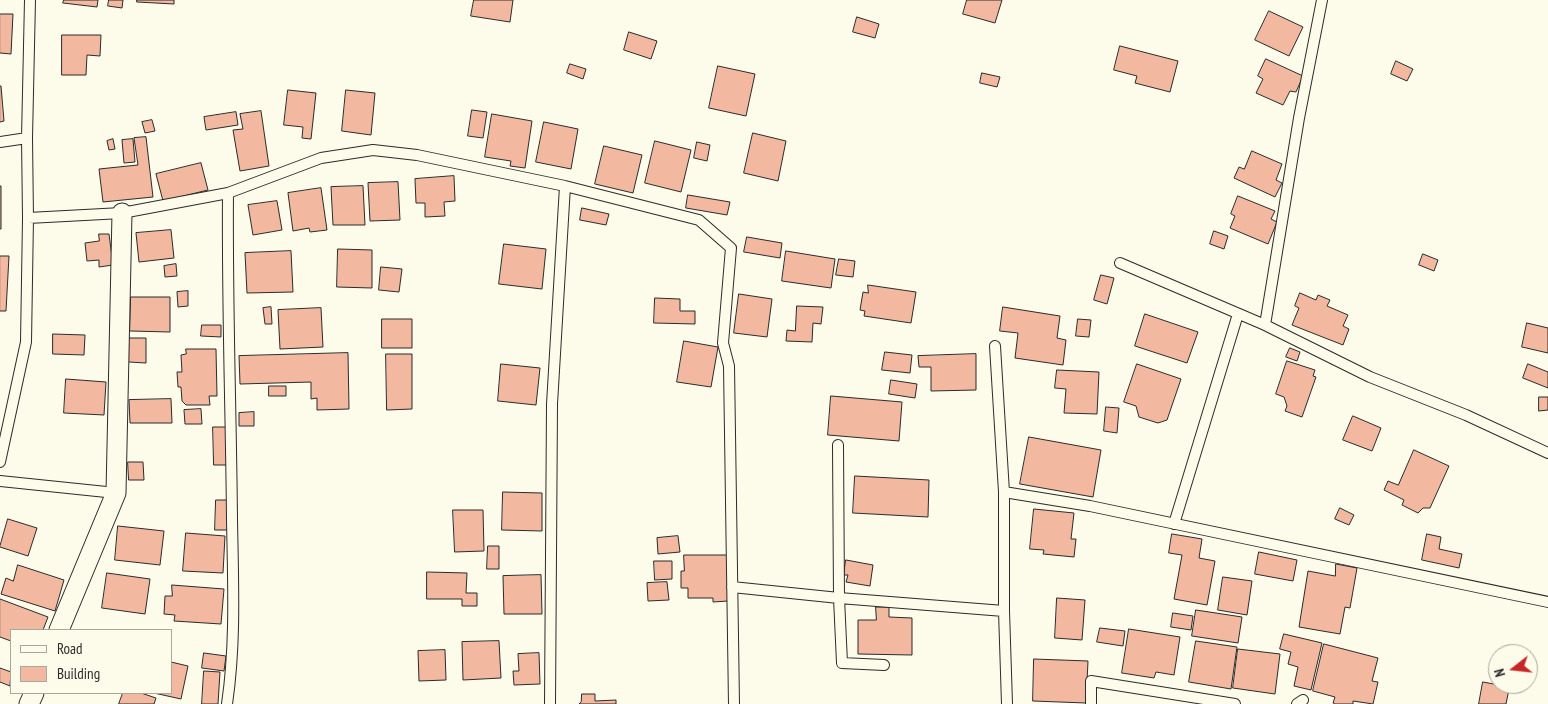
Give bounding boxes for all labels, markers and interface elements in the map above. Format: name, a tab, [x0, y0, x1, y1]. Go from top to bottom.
legend	[10, 629, 172, 694]
text: Road	[57, 639, 83, 658]
north arrow	[1488, 644, 1538, 694]
text: Building	[57, 664, 100, 683]
text: N	[1490, 667, 1509, 679]

